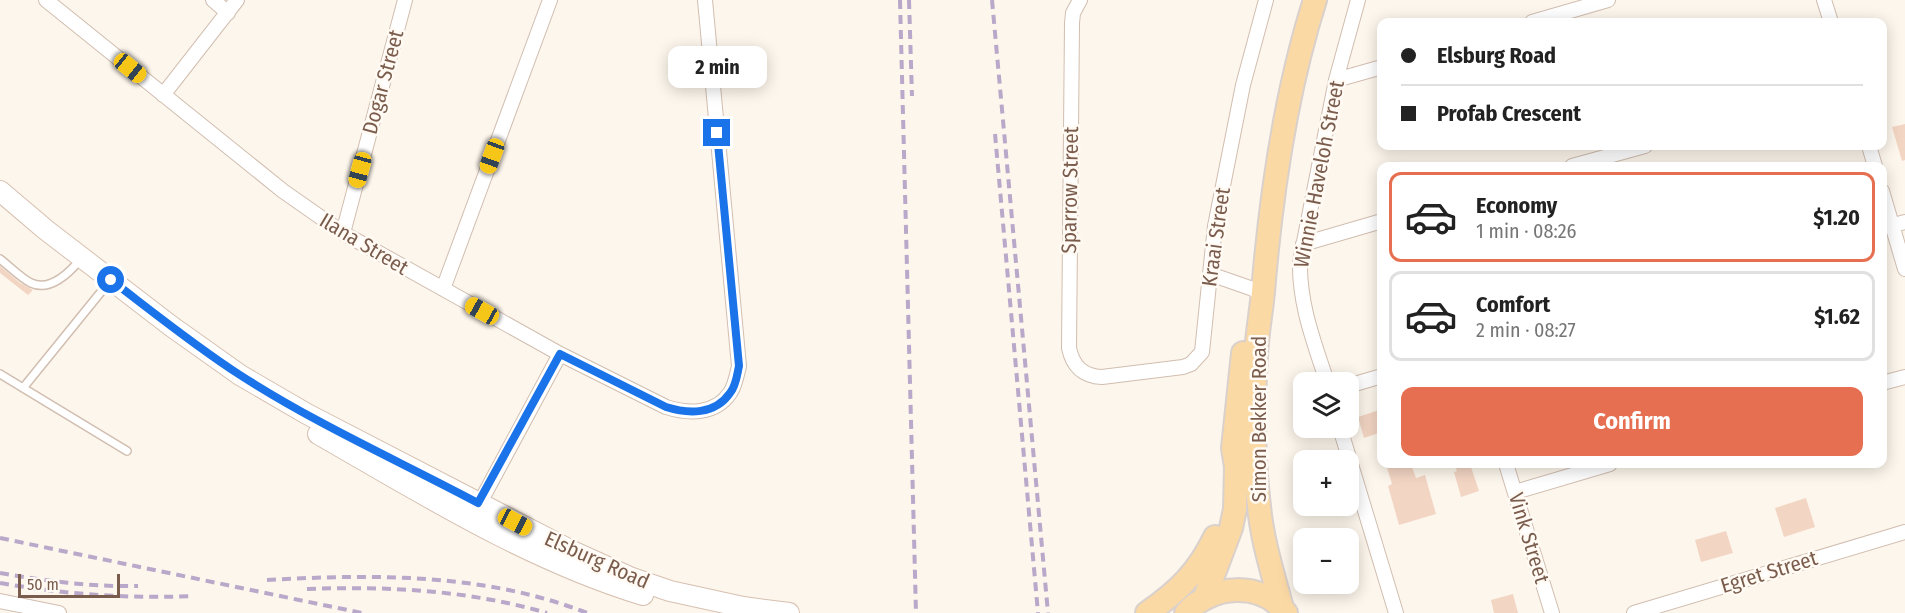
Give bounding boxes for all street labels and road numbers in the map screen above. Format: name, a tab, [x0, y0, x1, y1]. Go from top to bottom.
street label: Dogar Street	[357, 27, 409, 137]
street label: Winnie Haveloh Street	[1288, 78, 1350, 270]
street label: Sparrow Street	[1056, 126, 1084, 254]
street label: Kraai Street	[1196, 185, 1236, 288]
street label: Ilana Street	[315, 207, 413, 281]
street label: Simon Bekker Road	[1246, 336, 1272, 502]
street label: Vink Street	[1503, 490, 1555, 587]
street label: Elsburg Road	[541, 525, 653, 595]
street label: Egret Street	[1717, 545, 1821, 599]

